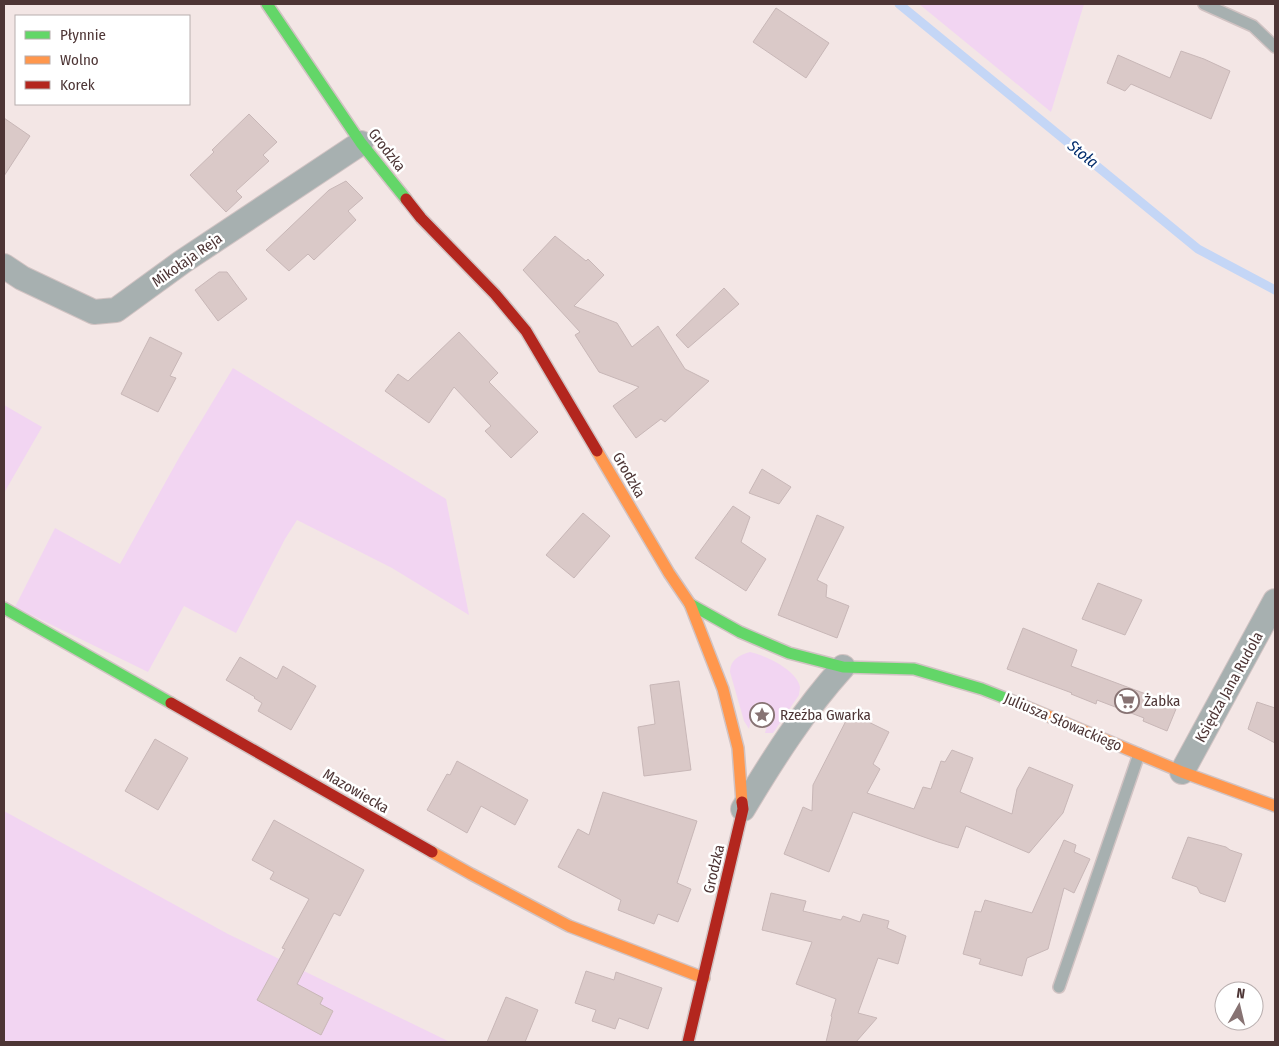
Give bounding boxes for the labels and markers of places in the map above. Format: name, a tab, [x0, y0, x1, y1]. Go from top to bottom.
supermarket icon: Żabka	[1114, 688, 1140, 714]
place label: Żabka	[1144, 692, 1180, 710]
place icon: Rzeźba Gwarka	[749, 702, 775, 728]
place label: Rzeźba Gwarka	[780, 706, 871, 724]

